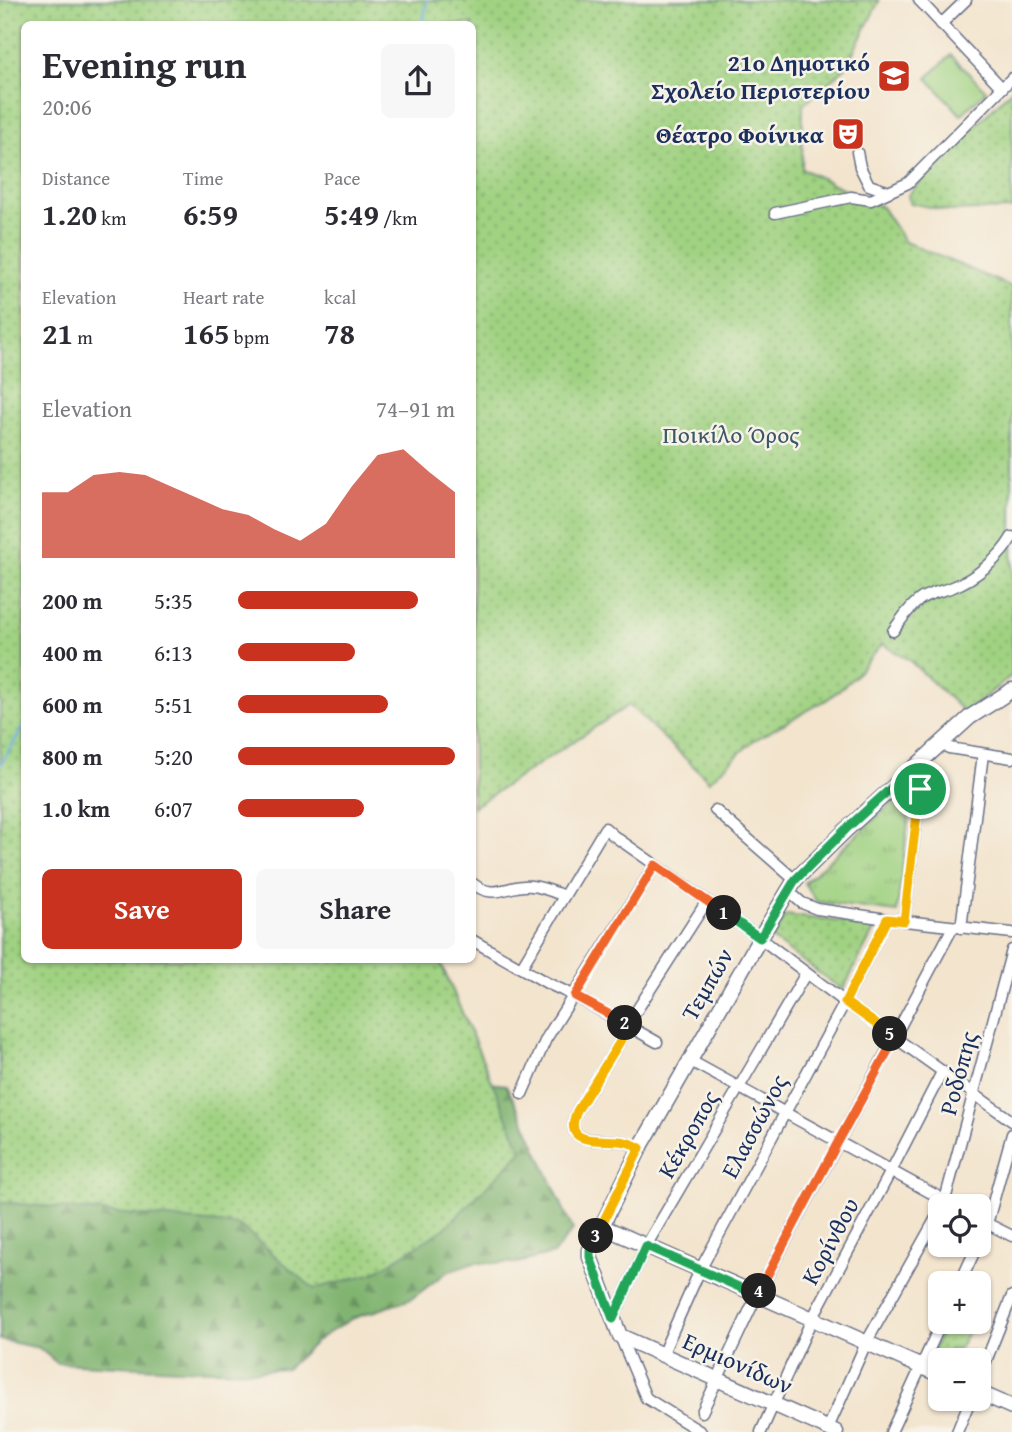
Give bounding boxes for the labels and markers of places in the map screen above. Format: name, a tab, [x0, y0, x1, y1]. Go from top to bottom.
place label: 21ο Δημοτικό Σχολείο Περιστερίου	[651, 45, 870, 108]
school or university icon: 21ο Δημοτικό Σχολείο Περιστερίου	[875, 57, 913, 95]
theatre icon: Θέατρο Φοίνικα	[829, 115, 867, 153]
place label: Θέατρο Φοίνικα	[656, 117, 824, 152]
pin	[890, 759, 950, 819]
pin: 1	[706, 895, 742, 930]
pin: 2	[608, 1006, 642, 1040]
pin: 5	[872, 1016, 908, 1052]
pin: 3	[578, 1218, 614, 1254]
pin: 4	[742, 1274, 776, 1308]

